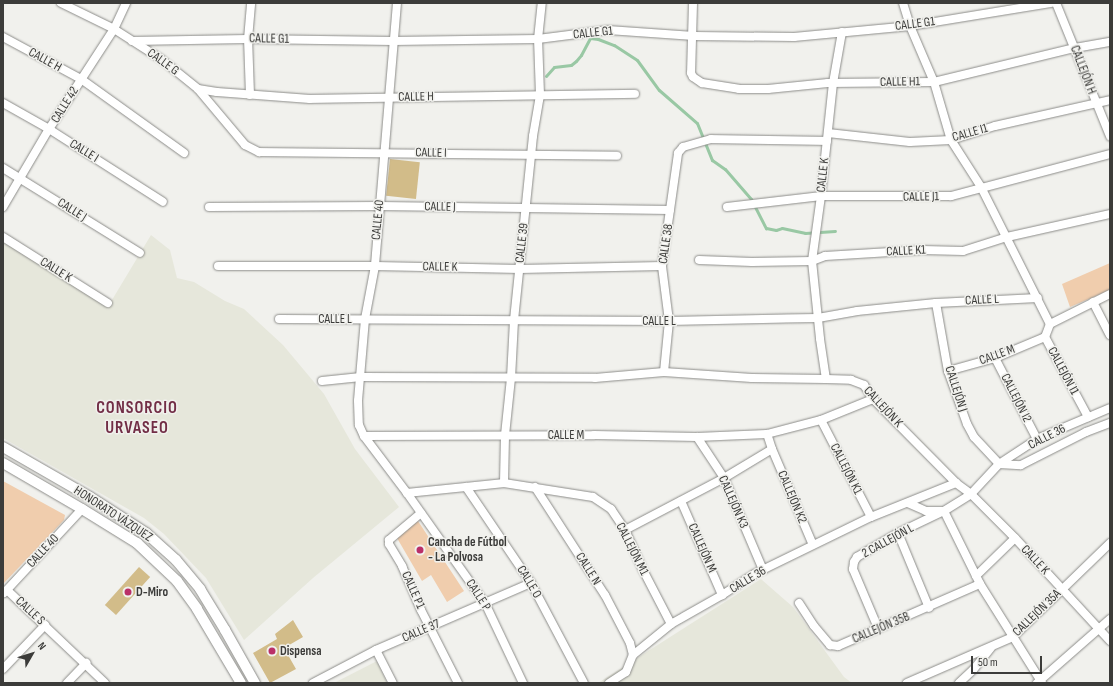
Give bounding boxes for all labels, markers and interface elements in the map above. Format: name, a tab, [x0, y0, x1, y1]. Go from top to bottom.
street label: CALLE G1	[894, 14, 936, 34]
street label: CALLE G1	[572, 23, 614, 43]
street label: CALLE G1	[249, 31, 289, 47]
street label: CALLEJÓN H	[1067, 43, 1099, 97]
street label: CALLE H	[26, 45, 64, 75]
street label: CALLE G	[144, 45, 182, 79]
street label: CALLE H1	[880, 74, 920, 90]
street label: CALLE 42	[48, 84, 82, 126]
street label: CALLE H	[398, 89, 434, 105]
street label: CALLE I1	[950, 121, 990, 145]
street label: CALLE I	[66, 136, 102, 166]
street label: CALLE I	[415, 145, 447, 161]
street label: CALLE K	[813, 157, 833, 193]
street label: CALLE J1	[903, 189, 939, 205]
street label: CALLE J	[54, 195, 90, 225]
street label: CALLE 40	[368, 199, 388, 241]
street label: CALLE J	[424, 199, 456, 215]
street label: CALLE 39	[512, 222, 532, 264]
street label: CALLE 38	[655, 223, 677, 265]
street label: CALLE K1	[886, 242, 926, 260]
street label: CALLE K	[37, 254, 75, 286]
street label: CALLE K	[422, 259, 458, 275]
street label: CALLE L	[965, 291, 999, 309]
street label: CALLE L	[318, 311, 352, 327]
street label: CALLE L	[642, 313, 676, 329]
street label: CALLE M	[977, 341, 1017, 369]
street label: CALLEJÓN I1	[1044, 344, 1082, 398]
street label: CALLEJÓN J	[941, 364, 971, 414]
street label: CALLEJÓN I2	[997, 371, 1035, 425]
street label: CALLEJÓN K	[860, 383, 906, 431]
district label: CONSORCIO URVASEO	[96, 399, 178, 439]
street label: CALLE 36	[1026, 421, 1068, 453]
street label: CALLE M	[548, 427, 584, 443]
street label: CALLEJÓN K1	[827, 441, 865, 497]
street label: CALLEJÓN K2	[774, 468, 810, 526]
street label: CALLEJÓN K3	[714, 473, 752, 531]
street label: HONORATO VÁZQUEZ	[71, 483, 155, 545]
street label: CALLEJÓN M1	[612, 520, 652, 578]
street label: 2 CALLEJÓN L	[859, 520, 917, 562]
street label: CALLEJÓN M	[684, 521, 720, 575]
street label: CALLE 40	[24, 531, 62, 571]
place label: Cancha de Fútbol - La Polvosa	[428, 535, 507, 566]
street label: CALLE K	[1017, 542, 1053, 578]
marker: Cancha de Fútbol - La Polvosa	[415, 545, 425, 555]
street label: CALLE N	[572, 550, 604, 588]
street label: CALLE O	[513, 563, 545, 601]
street label: CALLE 36	[727, 563, 769, 597]
street label: CALLE P1	[398, 569, 428, 611]
street label: CALLE P	[462, 576, 494, 614]
place label: D-Miro	[136, 584, 168, 600]
street label: CALLEJÓN 35A	[1010, 586, 1064, 640]
marker: D-Miro	[123, 587, 133, 597]
street label: CALLE S	[12, 594, 48, 628]
street label: CALLEJÓN 35B	[850, 609, 912, 647]
street label: CALLE 37	[400, 616, 442, 646]
north arrow	[12, 634, 52, 674]
text: N	[35, 640, 49, 653]
place label: Dispensa	[280, 643, 322, 659]
marker: Dispensa	[267, 646, 277, 656]
scale bar	[973, 648, 1044, 674]
text: 50 m	[978, 655, 998, 670]

